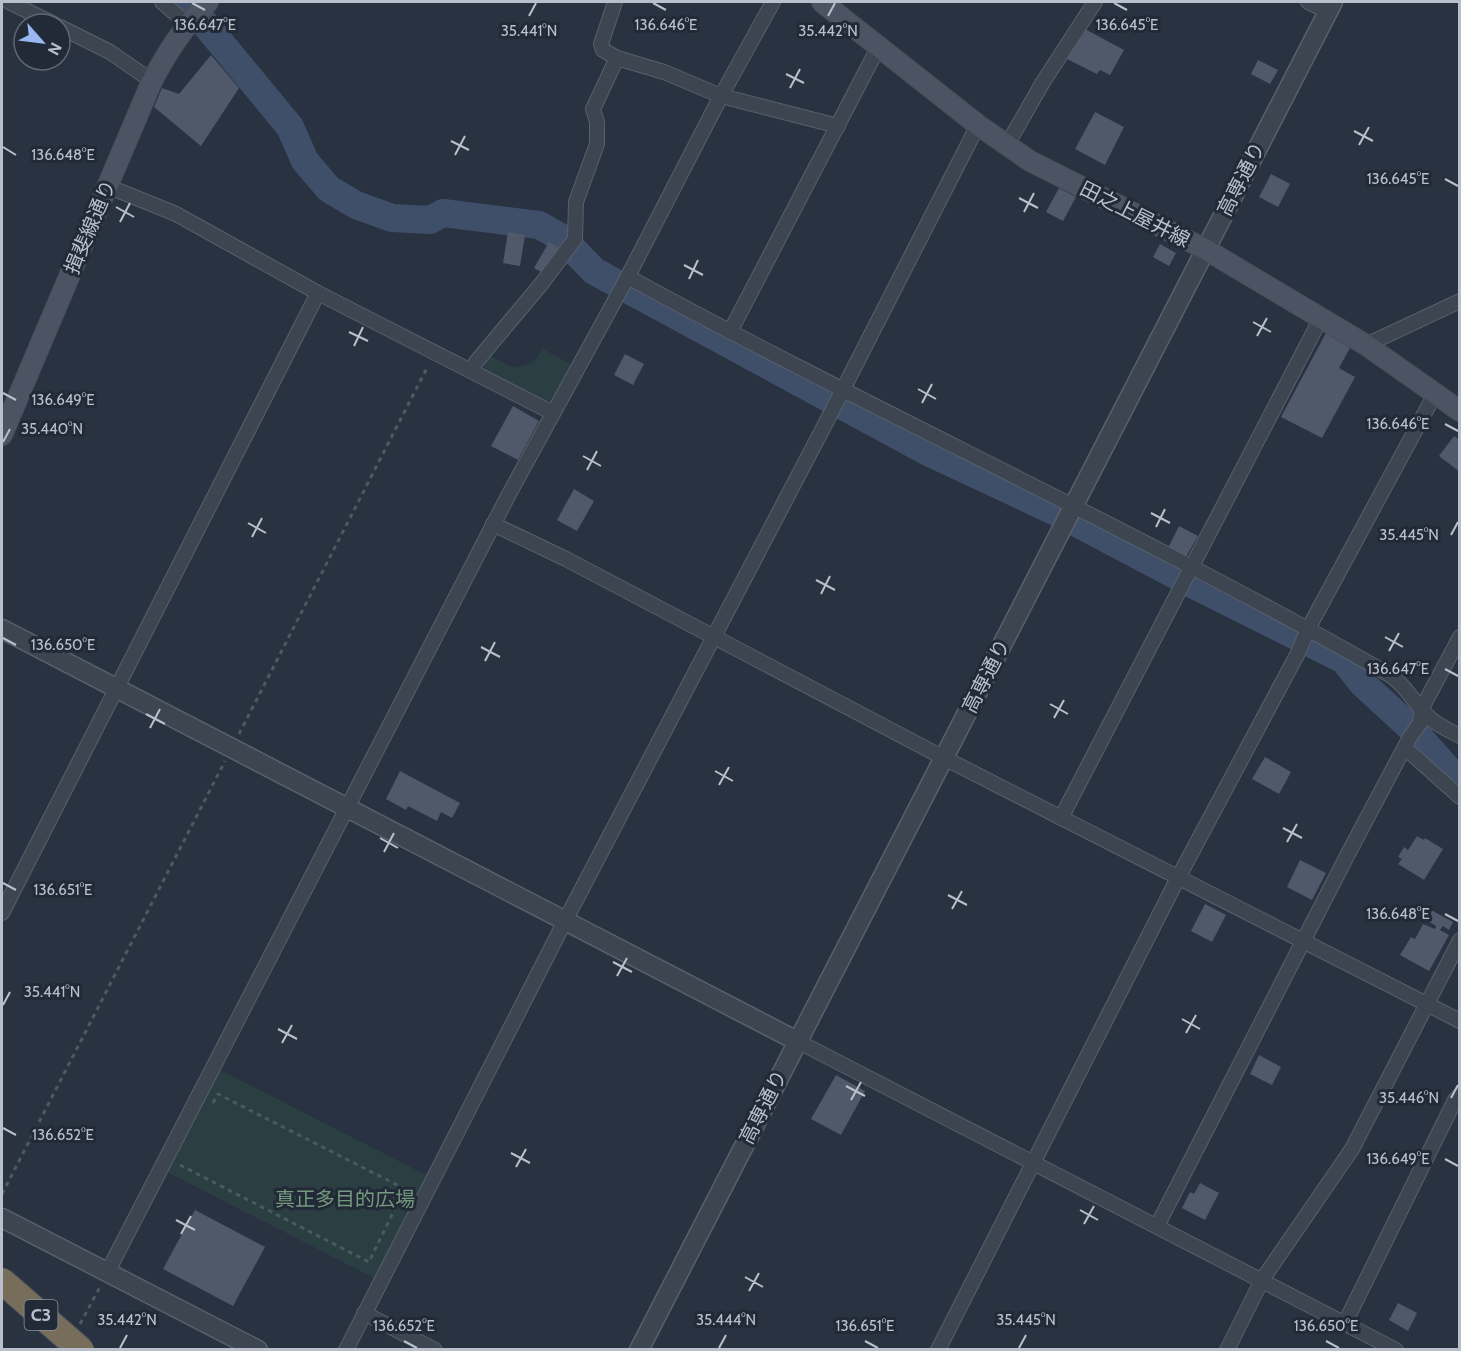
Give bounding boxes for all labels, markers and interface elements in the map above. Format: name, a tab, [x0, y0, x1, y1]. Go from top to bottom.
north arrow	[12, 12, 72, 72]
text: 136.647°E	[174, 16, 236, 34]
text: 136.646°E	[635, 16, 697, 34]
text: 136.645°E	[1096, 16, 1158, 34]
text: 35.441°N	[501, 22, 557, 40]
text: 35.442°N	[798, 22, 858, 40]
text: N	[44, 39, 66, 58]
street label: 高専通り	[1212, 138, 1270, 220]
text: 136.648°E	[31, 146, 95, 164]
text: 136.645°E	[1367, 170, 1429, 188]
street label: 揖斐線通り	[59, 176, 121, 278]
street label: 田之上屋井線	[1076, 176, 1194, 252]
text: 136.649°E	[31, 391, 95, 409]
text: 136.646°E	[1367, 415, 1429, 433]
text: 35.440°N	[21, 420, 83, 438]
text: 35.445°N	[1379, 526, 1439, 544]
street label: 高専通り	[957, 635, 1015, 717]
text: 136.650°E	[31, 636, 95, 654]
text: 136.647°E	[1367, 660, 1429, 678]
text: 136.651°E	[34, 881, 92, 899]
text: 136.648°E	[1366, 905, 1430, 923]
text: 35.441°N	[24, 983, 80, 1001]
street label: 高専通り	[734, 1066, 792, 1148]
text: 35.446°N	[1379, 1089, 1439, 1107]
text: 136.652°E	[32, 1126, 94, 1144]
text: 136.649°E	[1366, 1150, 1430, 1168]
park label: 真正多目的広場	[275, 1187, 415, 1211]
road number: C3	[24, 1300, 57, 1330]
text: 35.442°N	[97, 1311, 157, 1329]
text: 35.444°N	[696, 1311, 756, 1329]
text: 35.445°N	[996, 1311, 1056, 1329]
text: 136.652°E	[373, 1317, 435, 1335]
text: 136.651°E	[836, 1317, 894, 1335]
text: 136.650°E	[1294, 1317, 1358, 1335]

